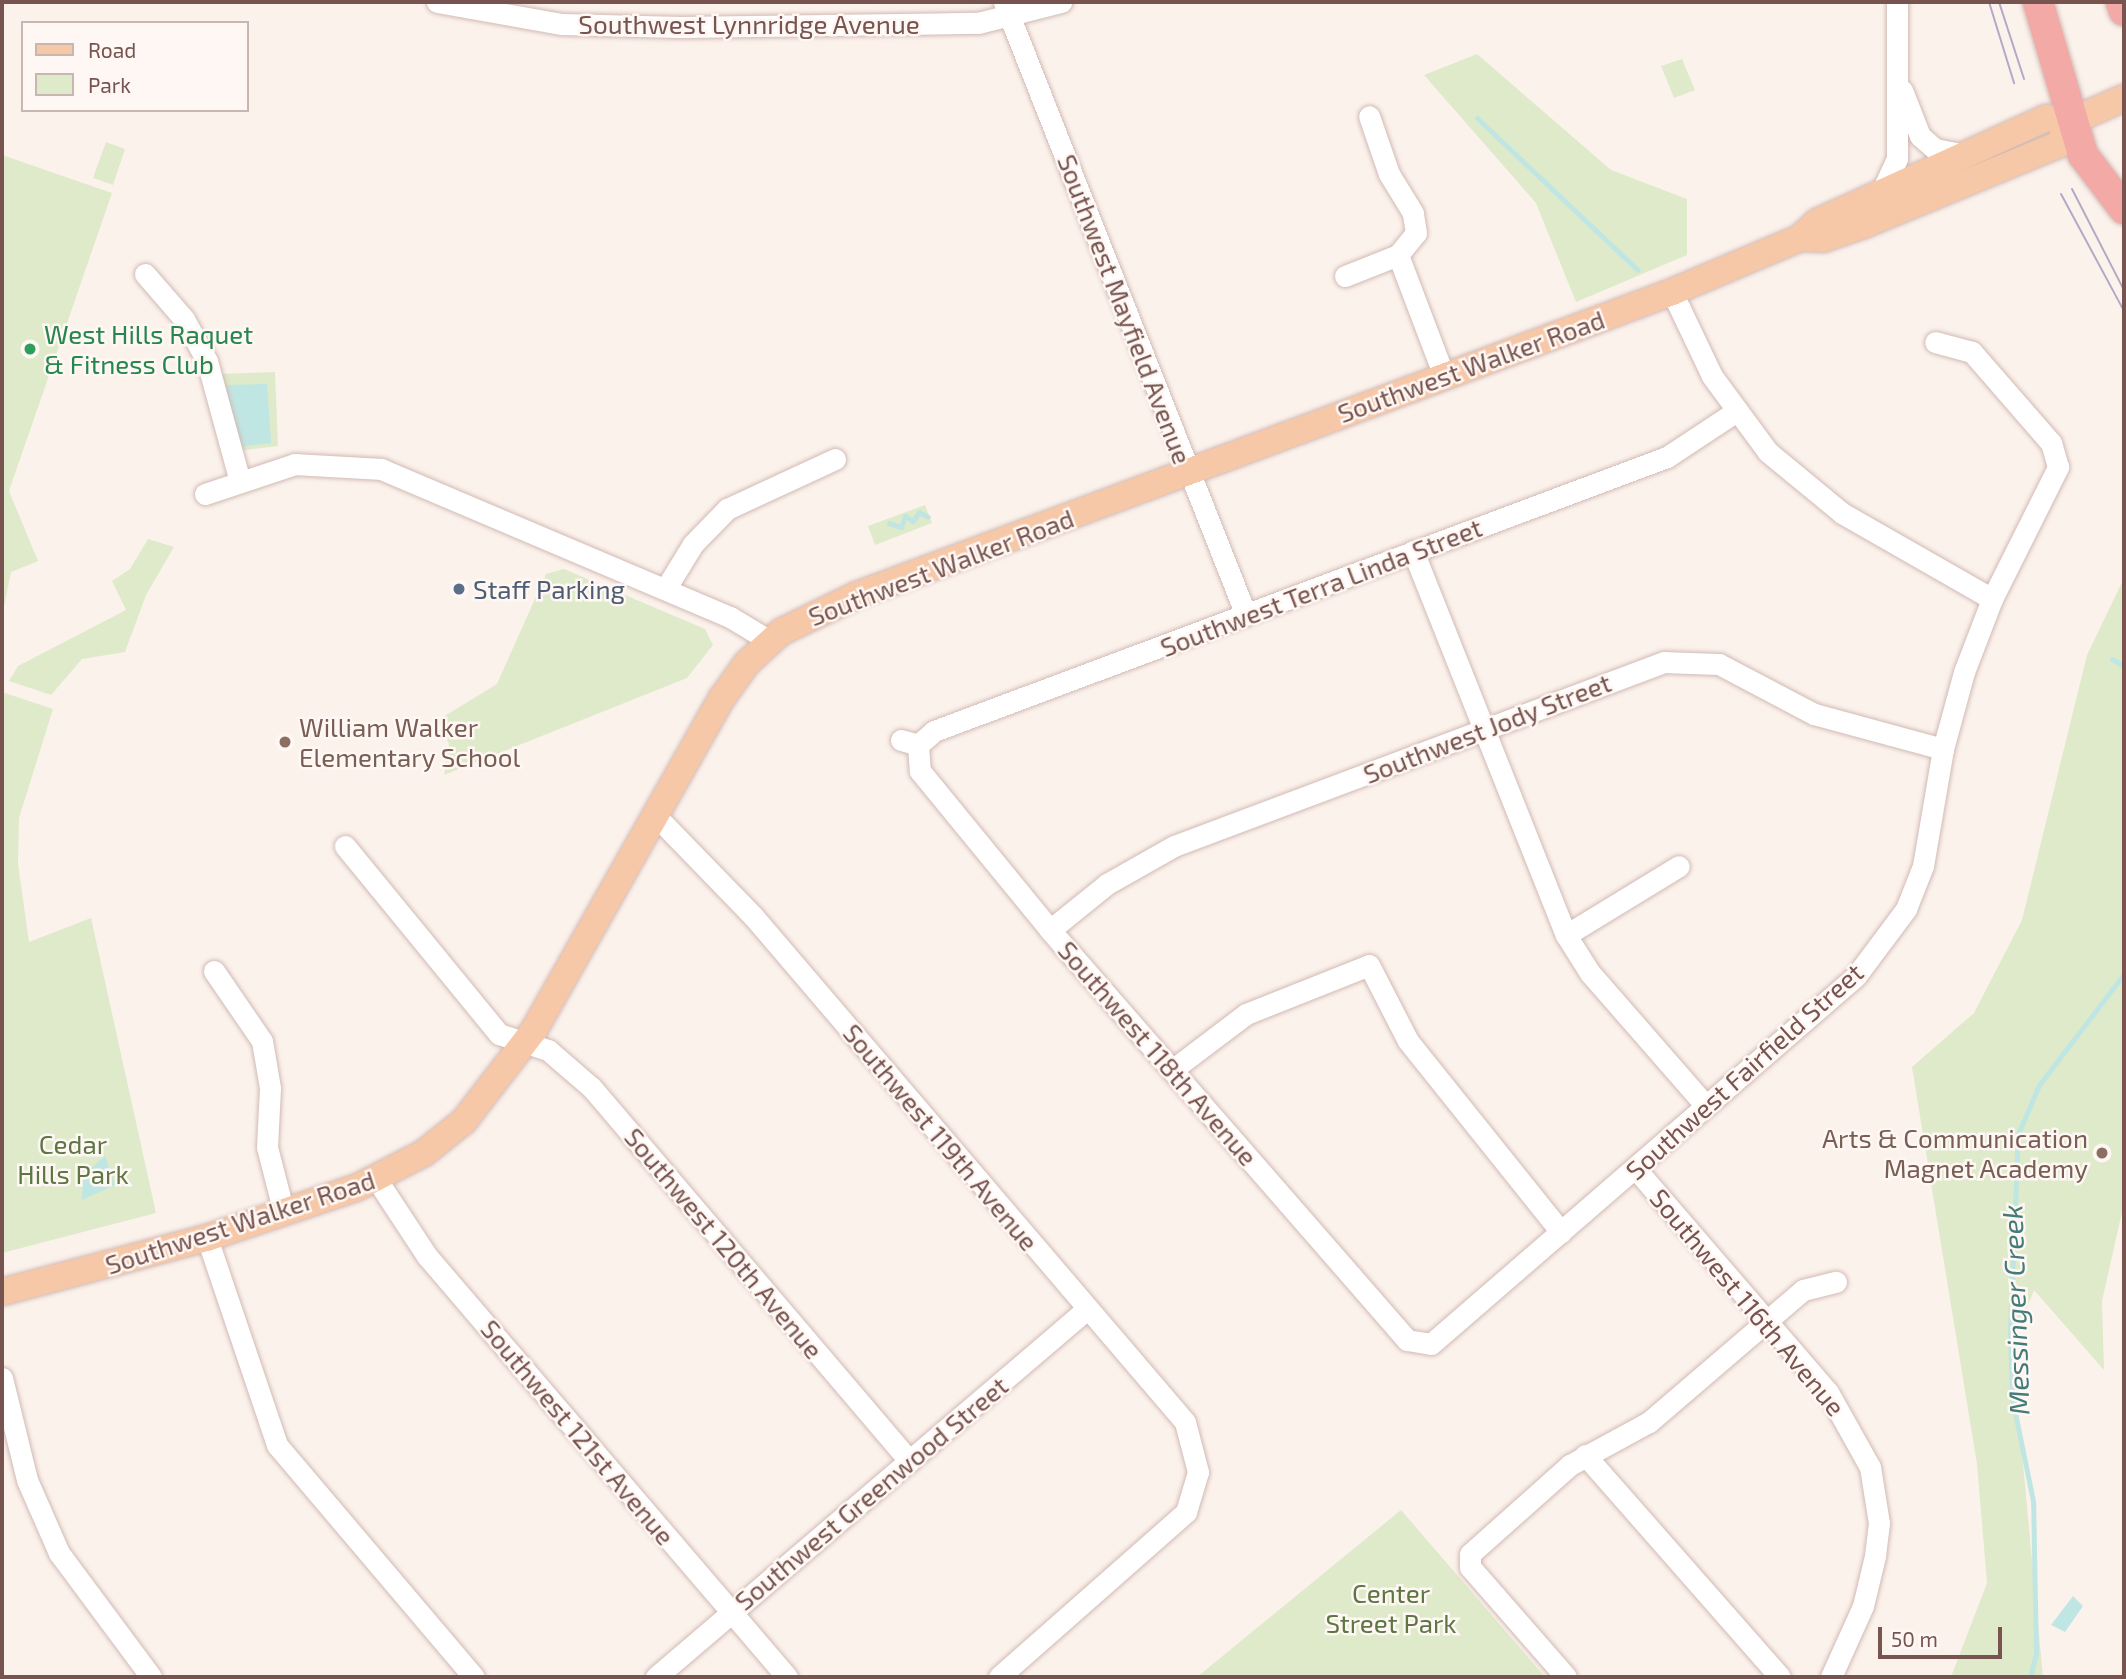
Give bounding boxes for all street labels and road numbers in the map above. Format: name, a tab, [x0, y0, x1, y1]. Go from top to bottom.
street label: Southwest Lynnridge Avenue	[578, 8, 920, 40]
street label: Southwest Mayfield Avenue	[1051, 150, 1199, 468]
street label: Southwest Walker Road	[1333, 303, 1609, 429]
street label: Southwest Walker Road	[803, 502, 1079, 632]
street label: Southwest Terra Linda Street	[1155, 511, 1487, 663]
street label: Southwest Jody Street	[1358, 666, 1616, 790]
street label: Southwest 118th Avenue	[1052, 934, 1264, 1172]
street label: Southwest Fairfield Street	[1619, 956, 1869, 1186]
street label: Southwest 119th Avenue	[837, 1017, 1045, 1257]
street label: Southwest 120th Avenue	[618, 1121, 830, 1365]
street label: Southwest Walker Road	[101, 1163, 379, 1281]
street label: Southwest 116th Avenue	[1644, 1182, 1852, 1422]
street label: Southwest 121st Avenue	[475, 1313, 681, 1551]
street label: Southwest Greenwood Street	[728, 1370, 1014, 1616]

